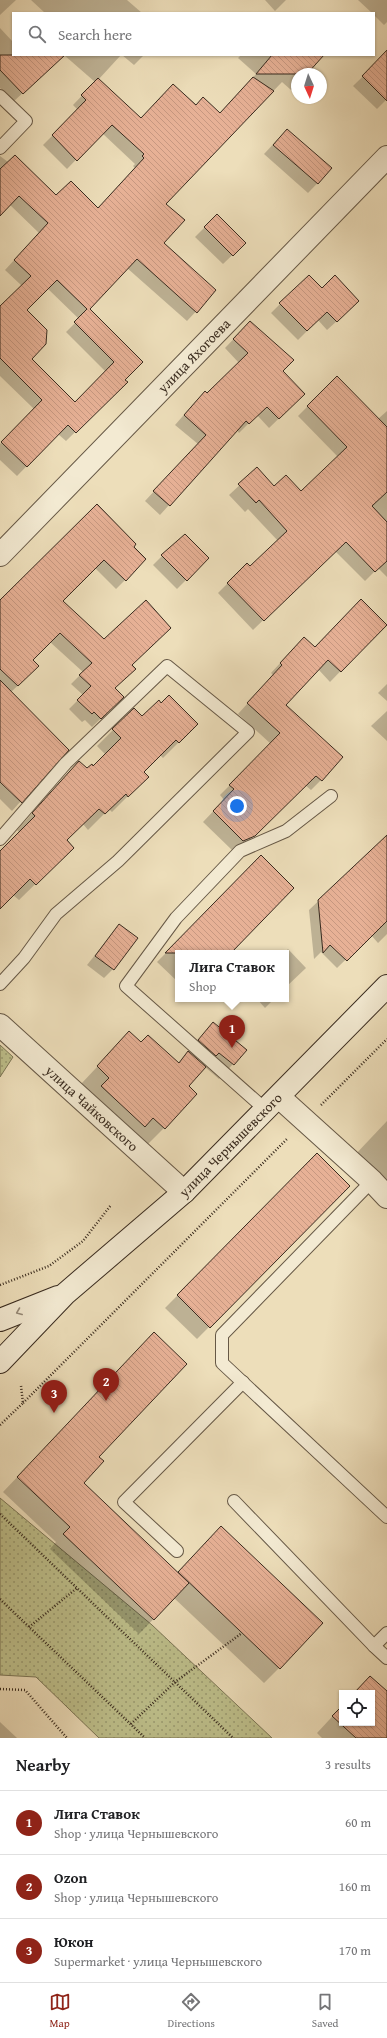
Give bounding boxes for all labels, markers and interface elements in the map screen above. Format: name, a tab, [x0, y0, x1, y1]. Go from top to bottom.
search box	[12, 12, 375, 56]
icon: search	[26, 23, 48, 45]
text: Search here	[58, 24, 132, 45]
north arrow	[291, 68, 327, 104]
street label: улица Яхогоева	[152, 314, 235, 398]
your location	[227, 796, 247, 816]
popup	[175, 950, 289, 1002]
text: Лига Ставок	[189, 956, 275, 977]
text: Shop	[189, 977, 216, 996]
pin: 1	[219, 1015, 245, 1048]
street label: улица Чайковского	[40, 1060, 143, 1156]
street label: улица Чернышевского	[174, 1088, 287, 1202]
one-way arrow	[16, 1307, 24, 1315]
pin: 2	[93, 1368, 119, 1401]
pin: 3	[41, 1380, 67, 1413]
map controls	[339, 1690, 375, 1726]
button: locate	[339, 1690, 375, 1726]
text: Nearby	[16, 1752, 70, 1777]
text: 3 results	[325, 1755, 371, 1774]
text: Лига Ставок	[54, 1803, 140, 1824]
text: 1	[26, 1813, 32, 1832]
text: 60 m	[345, 1813, 371, 1832]
text: Shop · улица Чернышевского	[54, 1824, 218, 1843]
text: Ozon	[54, 1867, 87, 1888]
text: 2	[26, 1877, 32, 1896]
text: 160 m	[339, 1877, 371, 1896]
text: Shop · улица Чернышевского	[54, 1888, 218, 1907]
text: Юкон	[54, 1931, 94, 1952]
text: 3	[26, 1941, 32, 1960]
text: 170 m	[339, 1941, 371, 1960]
text: Supermarket · улица Чернышевского	[54, 1952, 262, 1971]
tab: Map	[49, 1991, 71, 2031]
tab: Directions	[168, 1991, 215, 2031]
tab: Saved	[312, 1991, 338, 2031]

